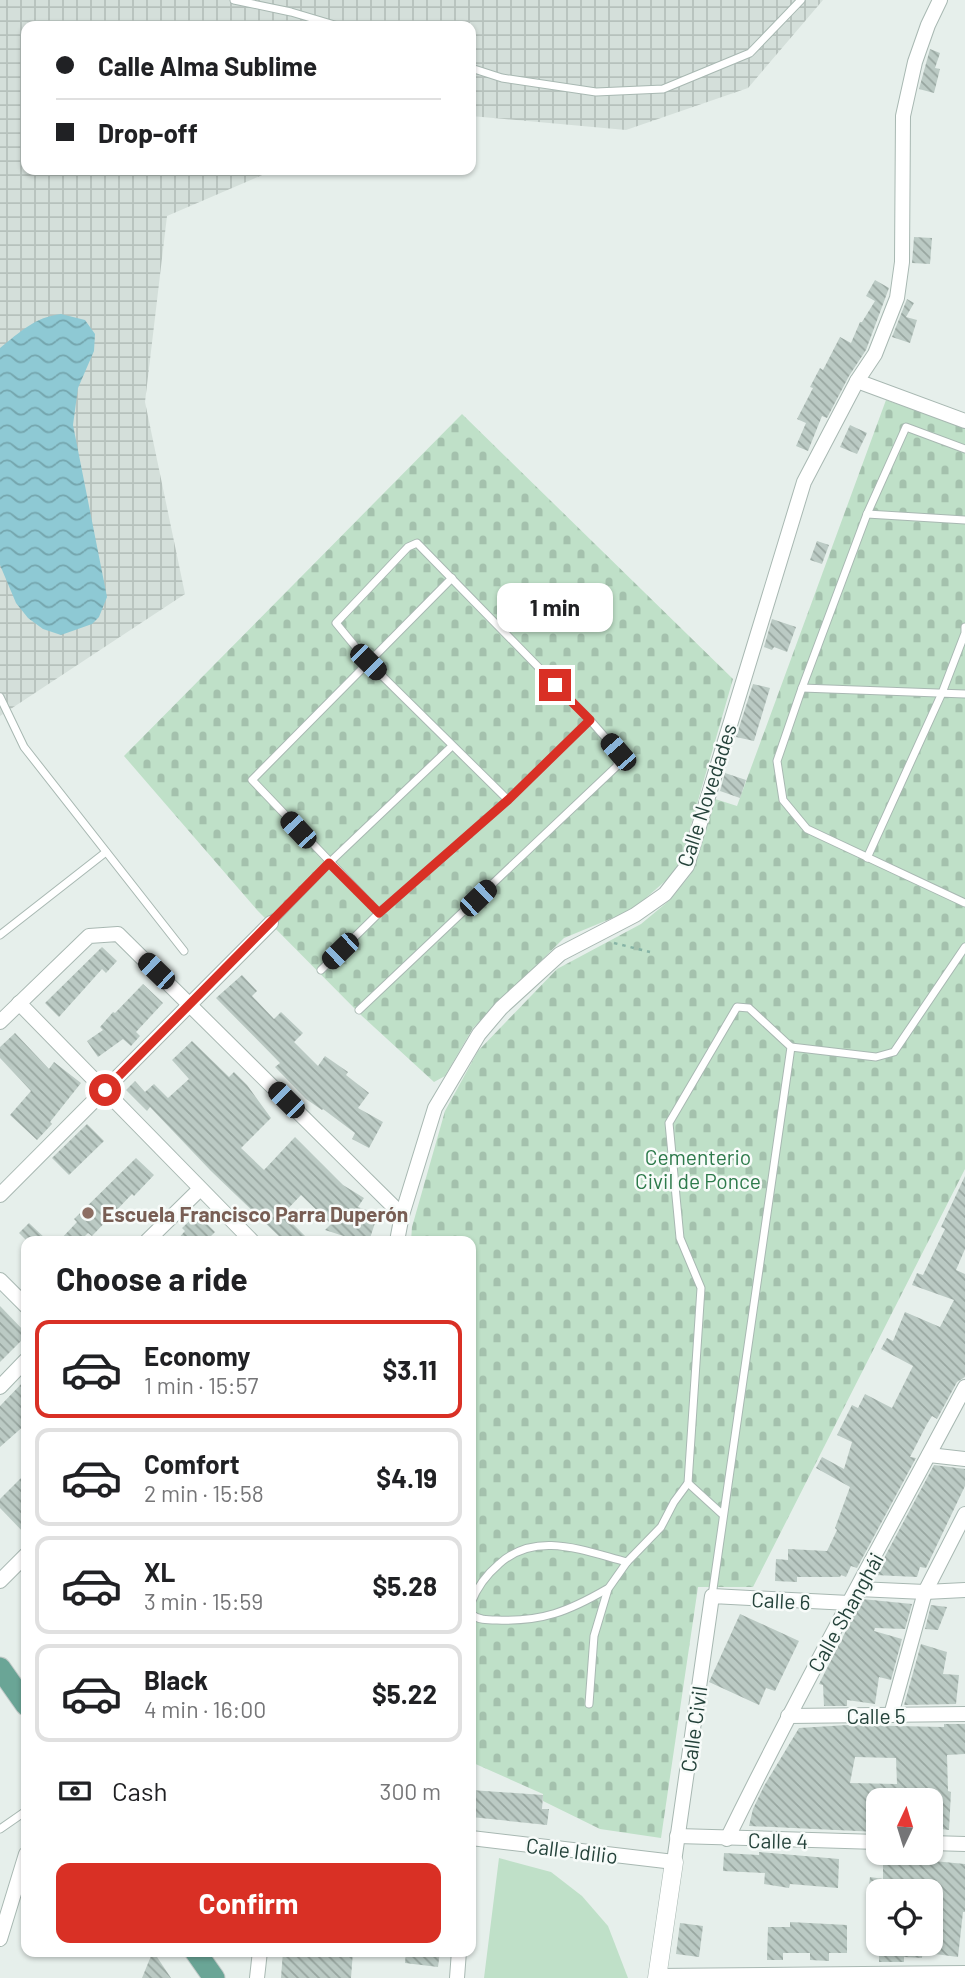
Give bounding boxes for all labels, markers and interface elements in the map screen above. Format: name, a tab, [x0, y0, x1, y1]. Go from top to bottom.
text: Calle Alma Sublime	[98, 50, 317, 81]
text: Drop-off	[98, 117, 198, 148]
callout: 1 min	[497, 584, 613, 632]
text: 1 min	[530, 593, 580, 621]
car	[346, 640, 391, 684]
route end	[539, 669, 571, 701]
street label: Calle Novedades	[671, 720, 741, 870]
car	[597, 729, 640, 775]
car	[276, 807, 321, 853]
car	[456, 876, 501, 920]
car	[318, 929, 363, 973]
car	[134, 949, 179, 993]
route start	[89, 1074, 121, 1106]
car	[264, 1078, 309, 1122]
park label: Cementerio Civil de Ponce	[635, 1144, 761, 1193]
place label: Escuela Francisco Parra Duperón	[102, 1201, 408, 1226]
marker: Escuela Francisco Parra Duperón	[80, 1205, 96, 1221]
text: Choose a ride	[56, 1259, 248, 1297]
icon: car	[60, 1338, 123, 1401]
text: Economy	[144, 1340, 250, 1371]
text: $3.11	[382, 1354, 437, 1385]
text: 1 min · 15:57	[144, 1371, 258, 1399]
icon: car	[60, 1446, 123, 1509]
text: Comfort	[144, 1448, 240, 1479]
text: $4.19	[376, 1462, 437, 1493]
text: 2 min · 15:58	[144, 1479, 264, 1507]
street label: Calle Shanghái	[802, 1548, 888, 1676]
icon: car	[60, 1554, 123, 1617]
text: XL	[144, 1556, 175, 1587]
text: $5.28	[372, 1570, 437, 1601]
street label: Calle 6	[751, 1586, 811, 1614]
text: 3 min · 15:59	[144, 1587, 263, 1615]
icon: car	[60, 1662, 123, 1725]
text: Black	[144, 1664, 208, 1695]
text: $5.22	[372, 1678, 437, 1709]
street label: Calle Civil	[675, 1684, 711, 1774]
text: 4 min · 16:00	[144, 1695, 266, 1723]
street label: Calle 5	[846, 1703, 906, 1728]
icon: cash	[56, 1772, 94, 1810]
text: Cash	[112, 1775, 167, 1806]
text: 300 m	[380, 1777, 441, 1805]
north arrow	[866, 1788, 943, 1866]
map controls	[866, 1788, 943, 1956]
street label: Calle 4	[748, 1827, 808, 1853]
street label: Calle Idilio	[525, 1832, 619, 1868]
button: Confirm	[56, 1863, 441, 1943]
button: locate	[866, 1879, 943, 1956]

